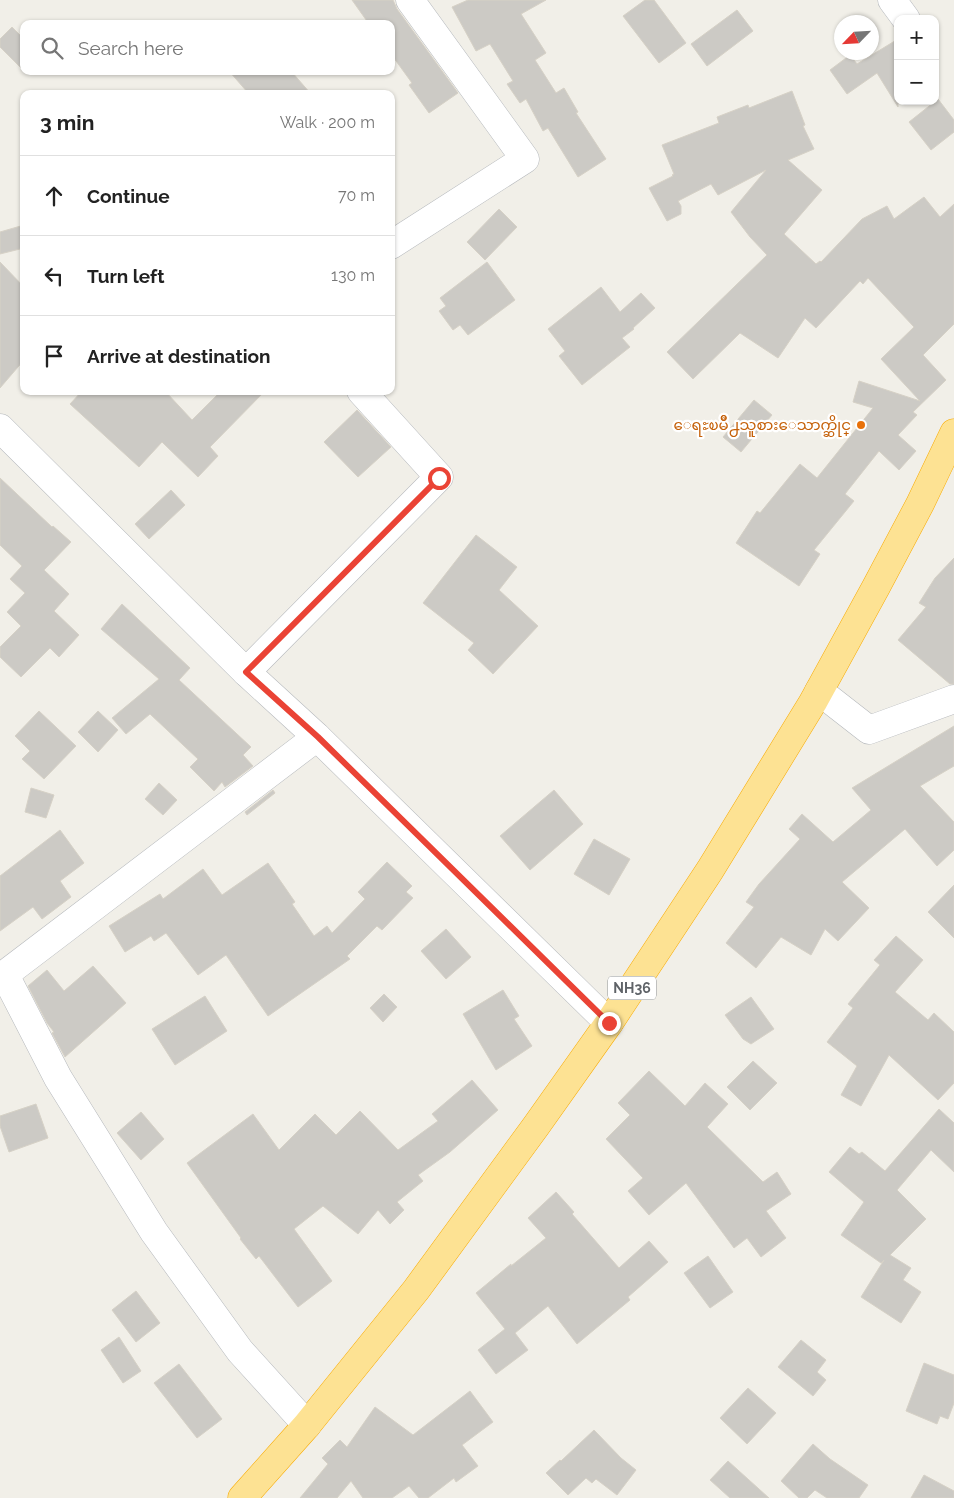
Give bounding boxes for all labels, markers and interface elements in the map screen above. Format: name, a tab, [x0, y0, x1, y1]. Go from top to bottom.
north arrow	[834, 15, 879, 60]
map controls	[894, 15, 939, 105]
button: +	[894, 15, 939, 60]
search box	[20, 20, 395, 75]
icon: search	[38, 34, 66, 62]
text: Search here	[78, 37, 184, 59]
button: −	[894, 60, 939, 105]
text: 3 min	[40, 110, 94, 135]
text: Walk · 200 m	[280, 113, 375, 132]
icon: ahead	[40, 182, 68, 210]
text: Continue	[87, 185, 170, 207]
text: 70 m	[338, 186, 375, 205]
icon: left	[40, 262, 68, 290]
text: Turn left	[87, 265, 164, 287]
text: 130 m	[331, 266, 375, 285]
icon: arrive	[40, 342, 68, 370]
text: Arrive at destination	[87, 345, 271, 367]
place label: ေရႊၿမိဳ႕သူစားေသာက္ဆိုင္	[673, 415, 851, 437]
marker: ေရႊၿမိဳ႕သူစားေသာက္ဆိုင္	[855, 419, 867, 431]
route start	[428, 467, 451, 490]
road number: NH36	[608, 976, 656, 1000]
route end	[598, 1012, 621, 1035]

